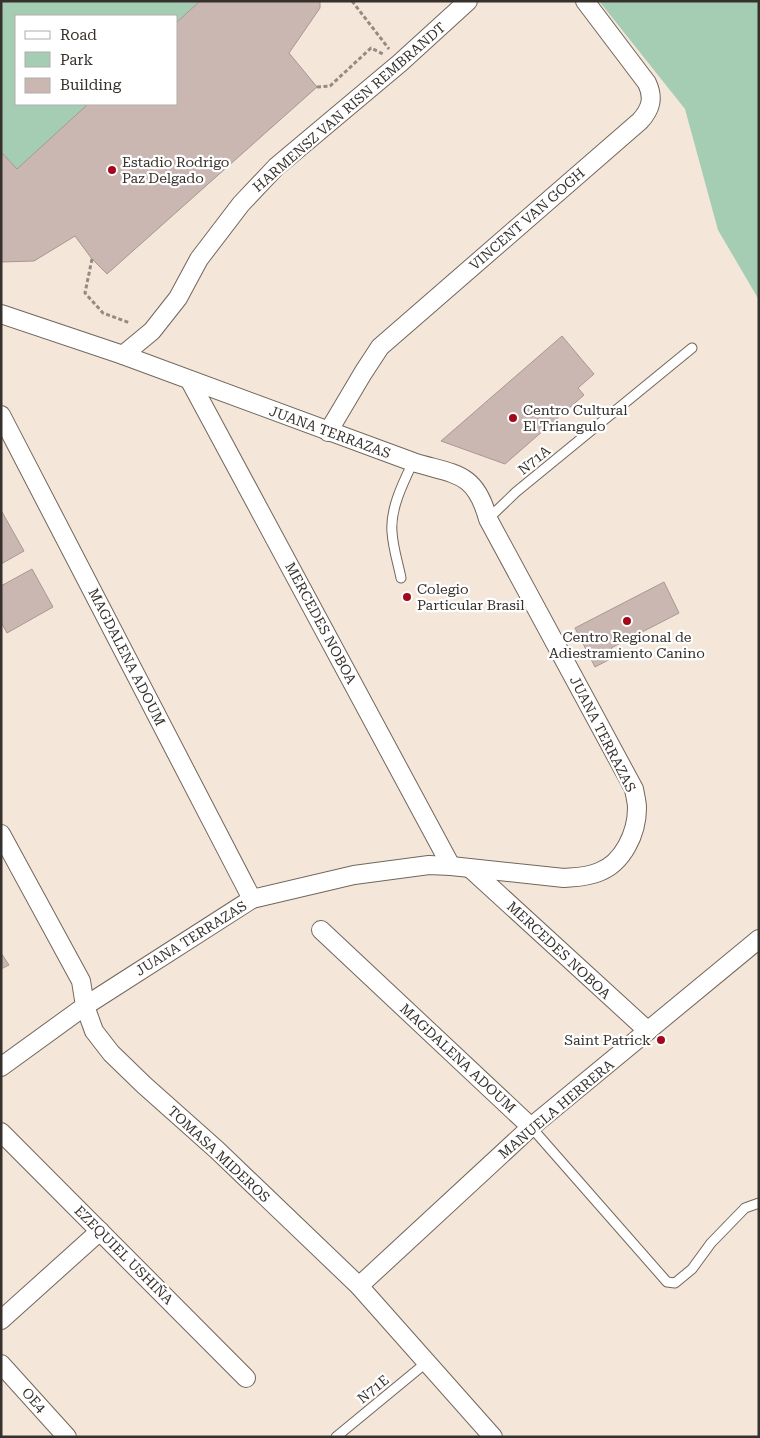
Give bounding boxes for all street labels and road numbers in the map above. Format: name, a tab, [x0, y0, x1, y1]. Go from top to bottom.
street label: HARMENSZ VAN RISN REMBRANDT	[250, 19, 448, 195]
street label: VINCENT VAN GOGH	[466, 164, 588, 273]
street label: JUANA TERRAZAS	[267, 403, 393, 462]
street label: N71A	[515, 442, 553, 478]
street label: MERCEDES NOBOA	[282, 559, 360, 687]
street label: MAGDALENA ADOUM	[85, 586, 169, 728]
street label: JUANA TERRAZAS	[567, 673, 639, 795]
street label: JUANA TERRAZAS	[132, 897, 250, 979]
street label: MERCEDES NOBOA	[504, 898, 614, 1002]
street label: MAGDALENA ADOUM	[397, 1000, 519, 1116]
street label: MANUELA HERRERA	[495, 1056, 617, 1162]
street label: TOMASA MIDEROS	[165, 1103, 273, 1206]
street label: EZEQUIEL USHIÑA	[71, 1202, 177, 1308]
street label: N71E	[354, 1371, 392, 1407]
street label: OE4	[19, 1384, 49, 1416]

